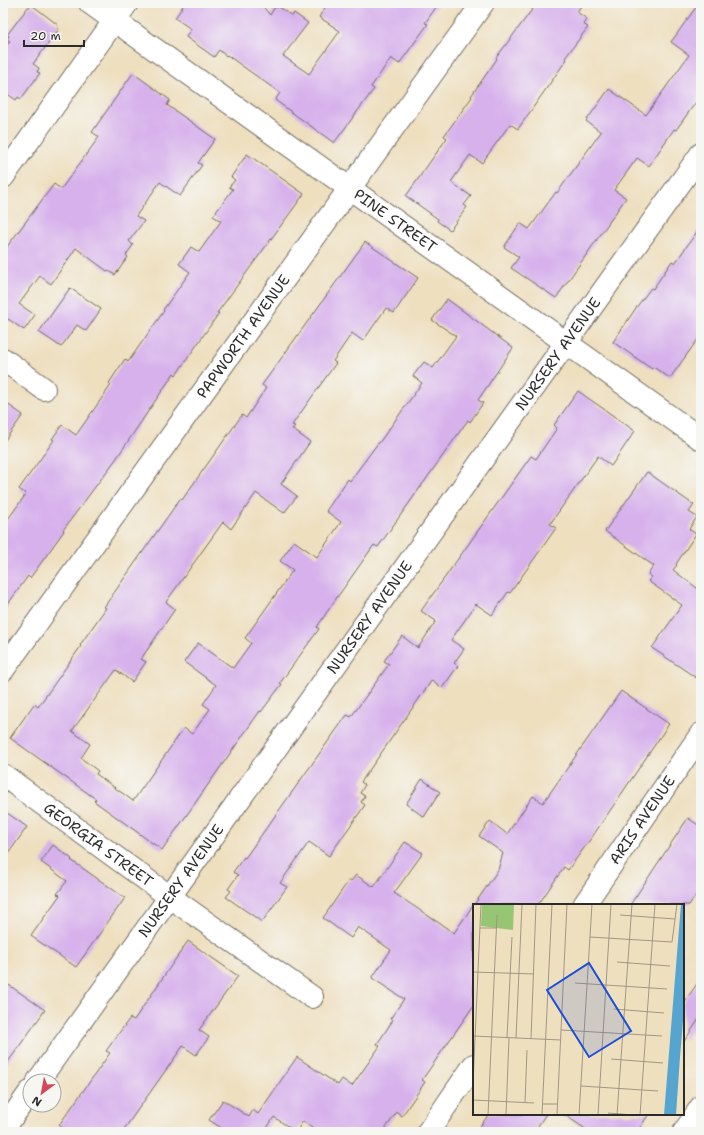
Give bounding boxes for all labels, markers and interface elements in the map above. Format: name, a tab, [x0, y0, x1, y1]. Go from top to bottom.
scale bar	[24, 22, 84, 48]
text: 20 m	[30, 28, 61, 44]
street label: PINE STREET	[350, 184, 441, 257]
street label: PAPWORTH AVENUE	[192, 271, 295, 402]
street label: NURSERY AVENUE	[511, 293, 605, 414]
street label: NURSERY AVENUE	[322, 557, 417, 678]
street label: ARIS AVENUE	[605, 772, 680, 868]
street label: GEORGIA STREET	[39, 798, 157, 891]
street label: NURSERY AVENUE	[134, 820, 228, 941]
inset map	[473, 904, 684, 1115]
north arrow	[22, 1073, 62, 1113]
text: N	[29, 1092, 45, 1110]

